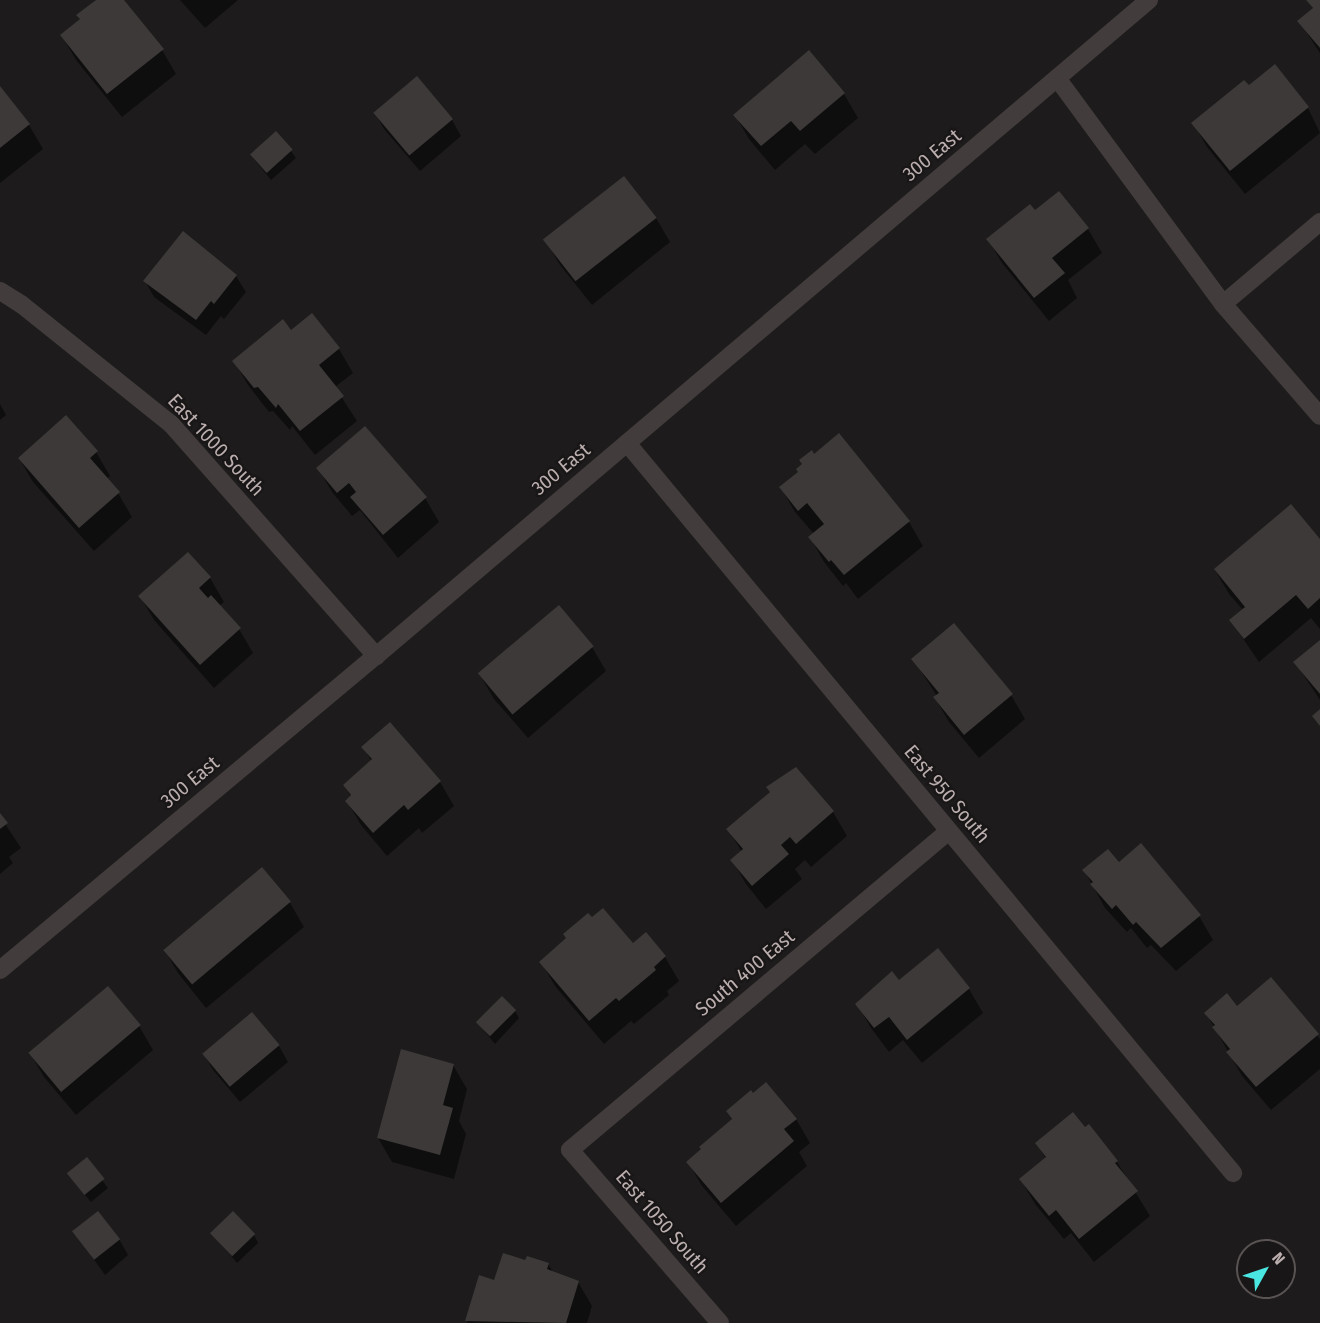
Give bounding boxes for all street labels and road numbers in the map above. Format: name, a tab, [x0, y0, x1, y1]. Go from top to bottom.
street label: 300 East	[898, 124, 966, 186]
street label: East 1000 South	[163, 389, 269, 501]
street label: 300 East	[527, 438, 595, 500]
street label: East 950 South	[899, 740, 995, 848]
street label: 300 East	[156, 751, 224, 813]
street label: South 400 East	[691, 925, 799, 1021]
street label: East 1050 South	[611, 1165, 713, 1279]

